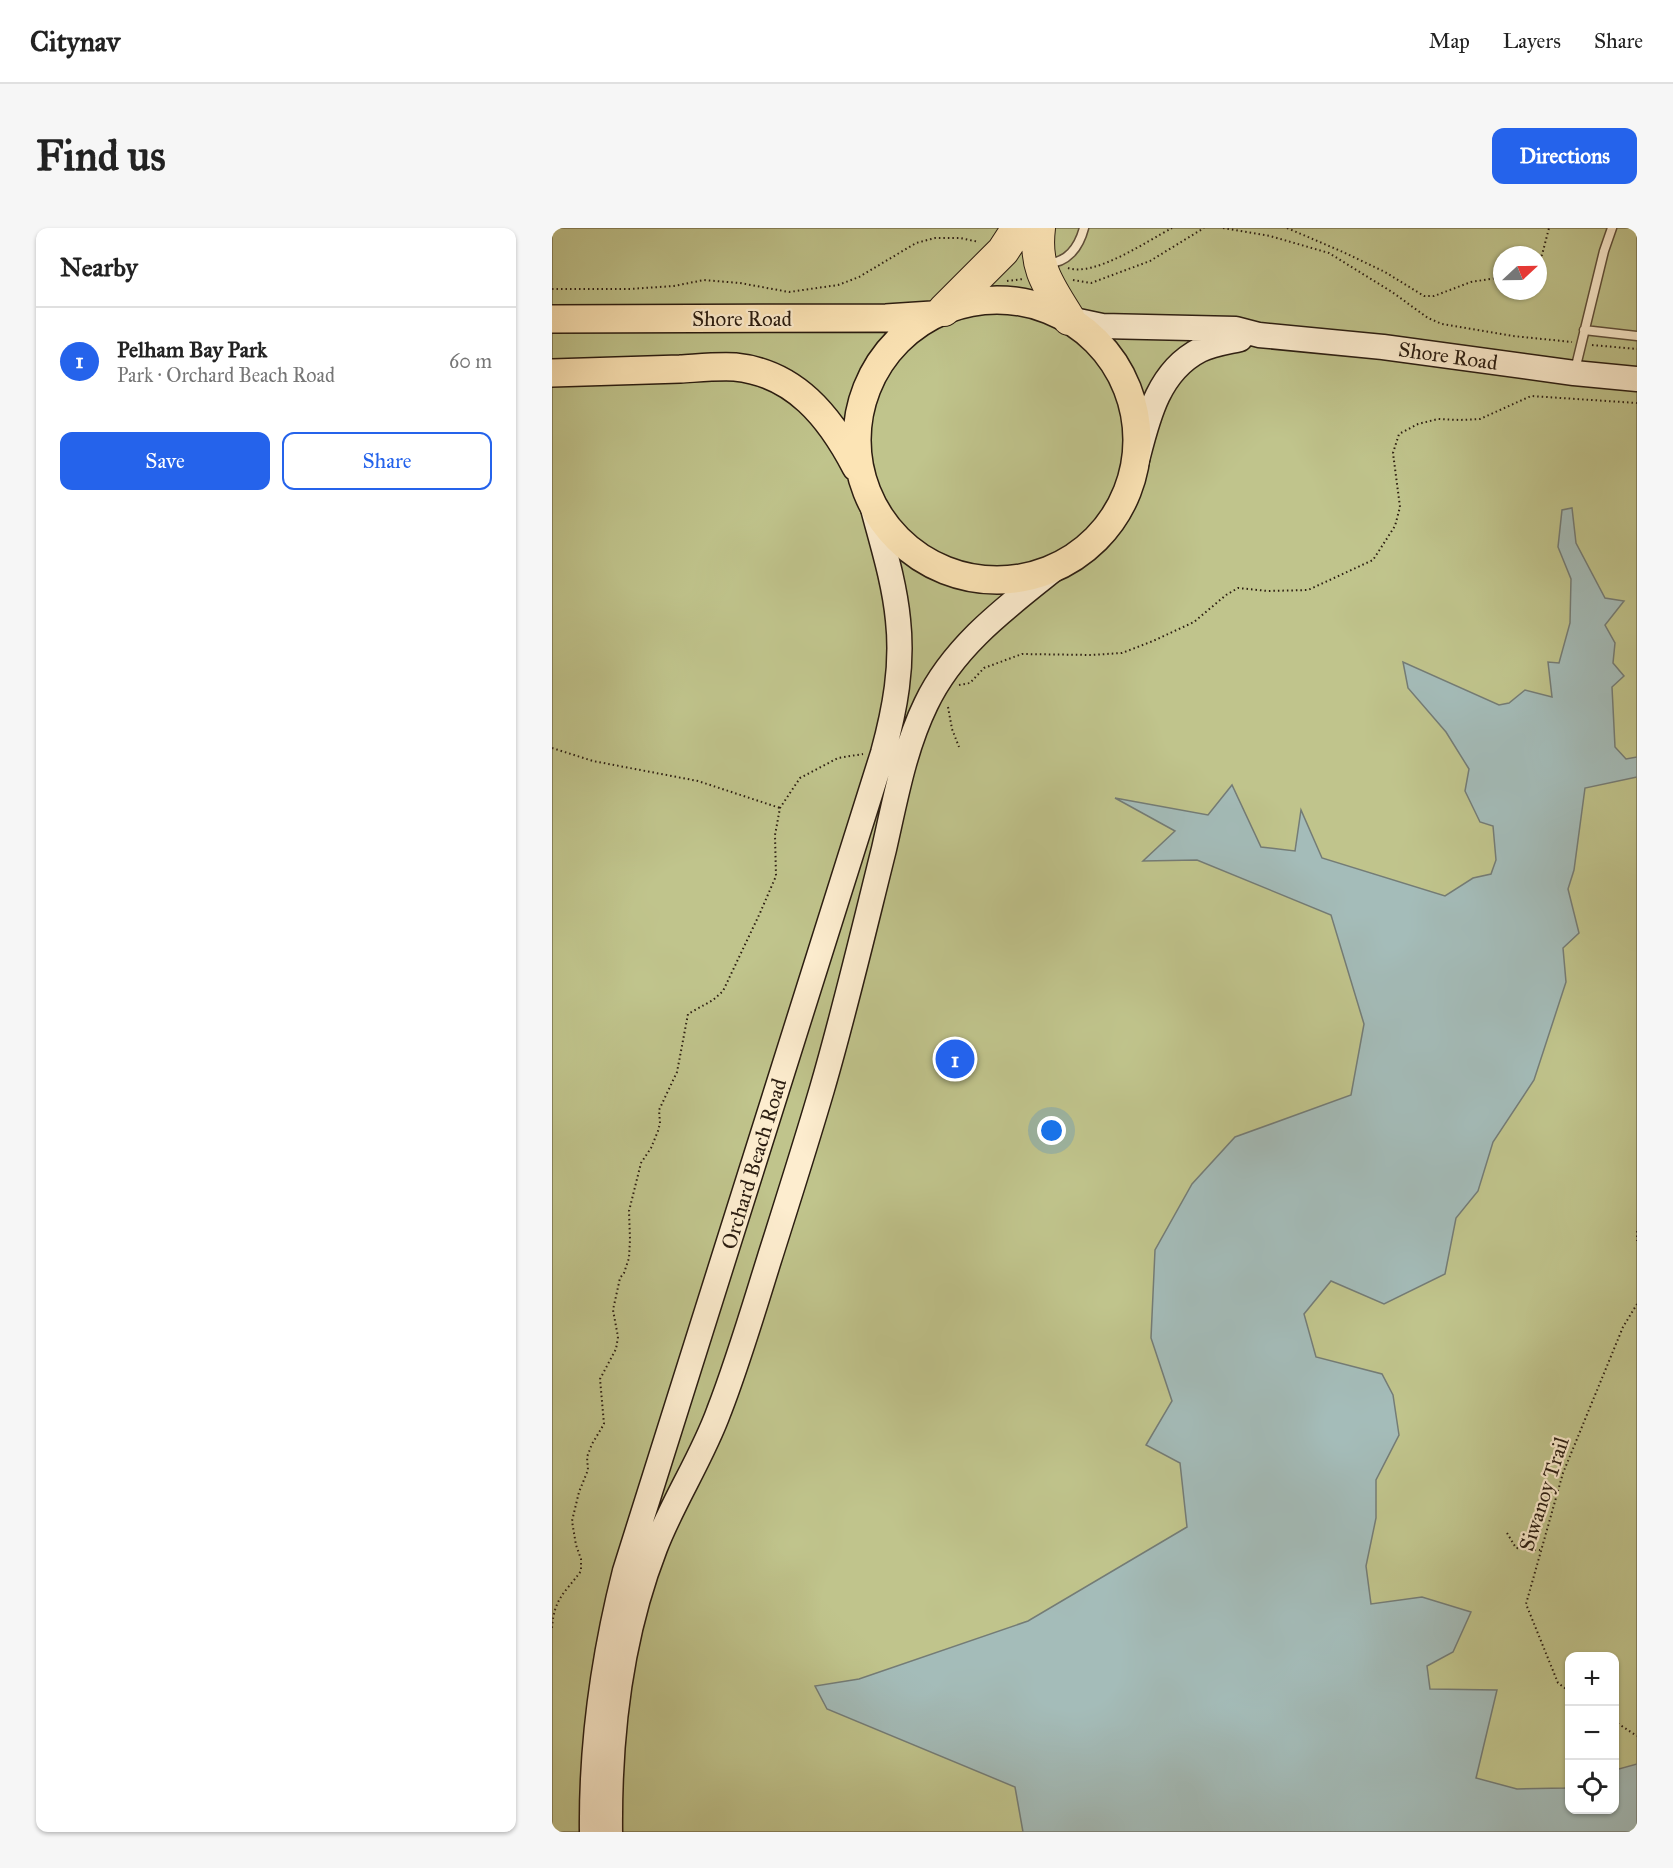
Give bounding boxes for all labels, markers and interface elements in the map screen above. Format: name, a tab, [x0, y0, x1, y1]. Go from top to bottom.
text: Citynav	[30, 24, 120, 59]
text: Map	[1429, 28, 1470, 54]
text: Layers	[1503, 28, 1561, 54]
text: Share	[1594, 28, 1643, 54]
button: Directions	[1492, 128, 1637, 184]
text: Find us	[36, 130, 166, 182]
north arrow	[1493, 246, 1547, 300]
text: Nearby	[60, 251, 138, 283]
street label: Shore Road	[692, 306, 793, 332]
text: Pelham Bay Park	[117, 336, 267, 363]
street label: Shore Road	[1397, 336, 1500, 376]
text: 1	[76, 349, 83, 373]
text: 60 m	[449, 349, 492, 373]
text: Park · Orchard Beach Road	[117, 363, 335, 387]
button: Save	[60, 432, 270, 490]
button: Share	[282, 432, 492, 490]
pin: 1	[936, 1036, 974, 1082]
street label: Orchard Beach Road	[716, 1075, 792, 1253]
your location	[1037, 1116, 1066, 1145]
street label: Siwanoy Trail	[1513, 1433, 1575, 1554]
map controls	[1565, 1652, 1619, 1814]
button: +	[1565, 1652, 1619, 1706]
button: −	[1565, 1706, 1619, 1760]
button: locate	[1565, 1760, 1619, 1814]

